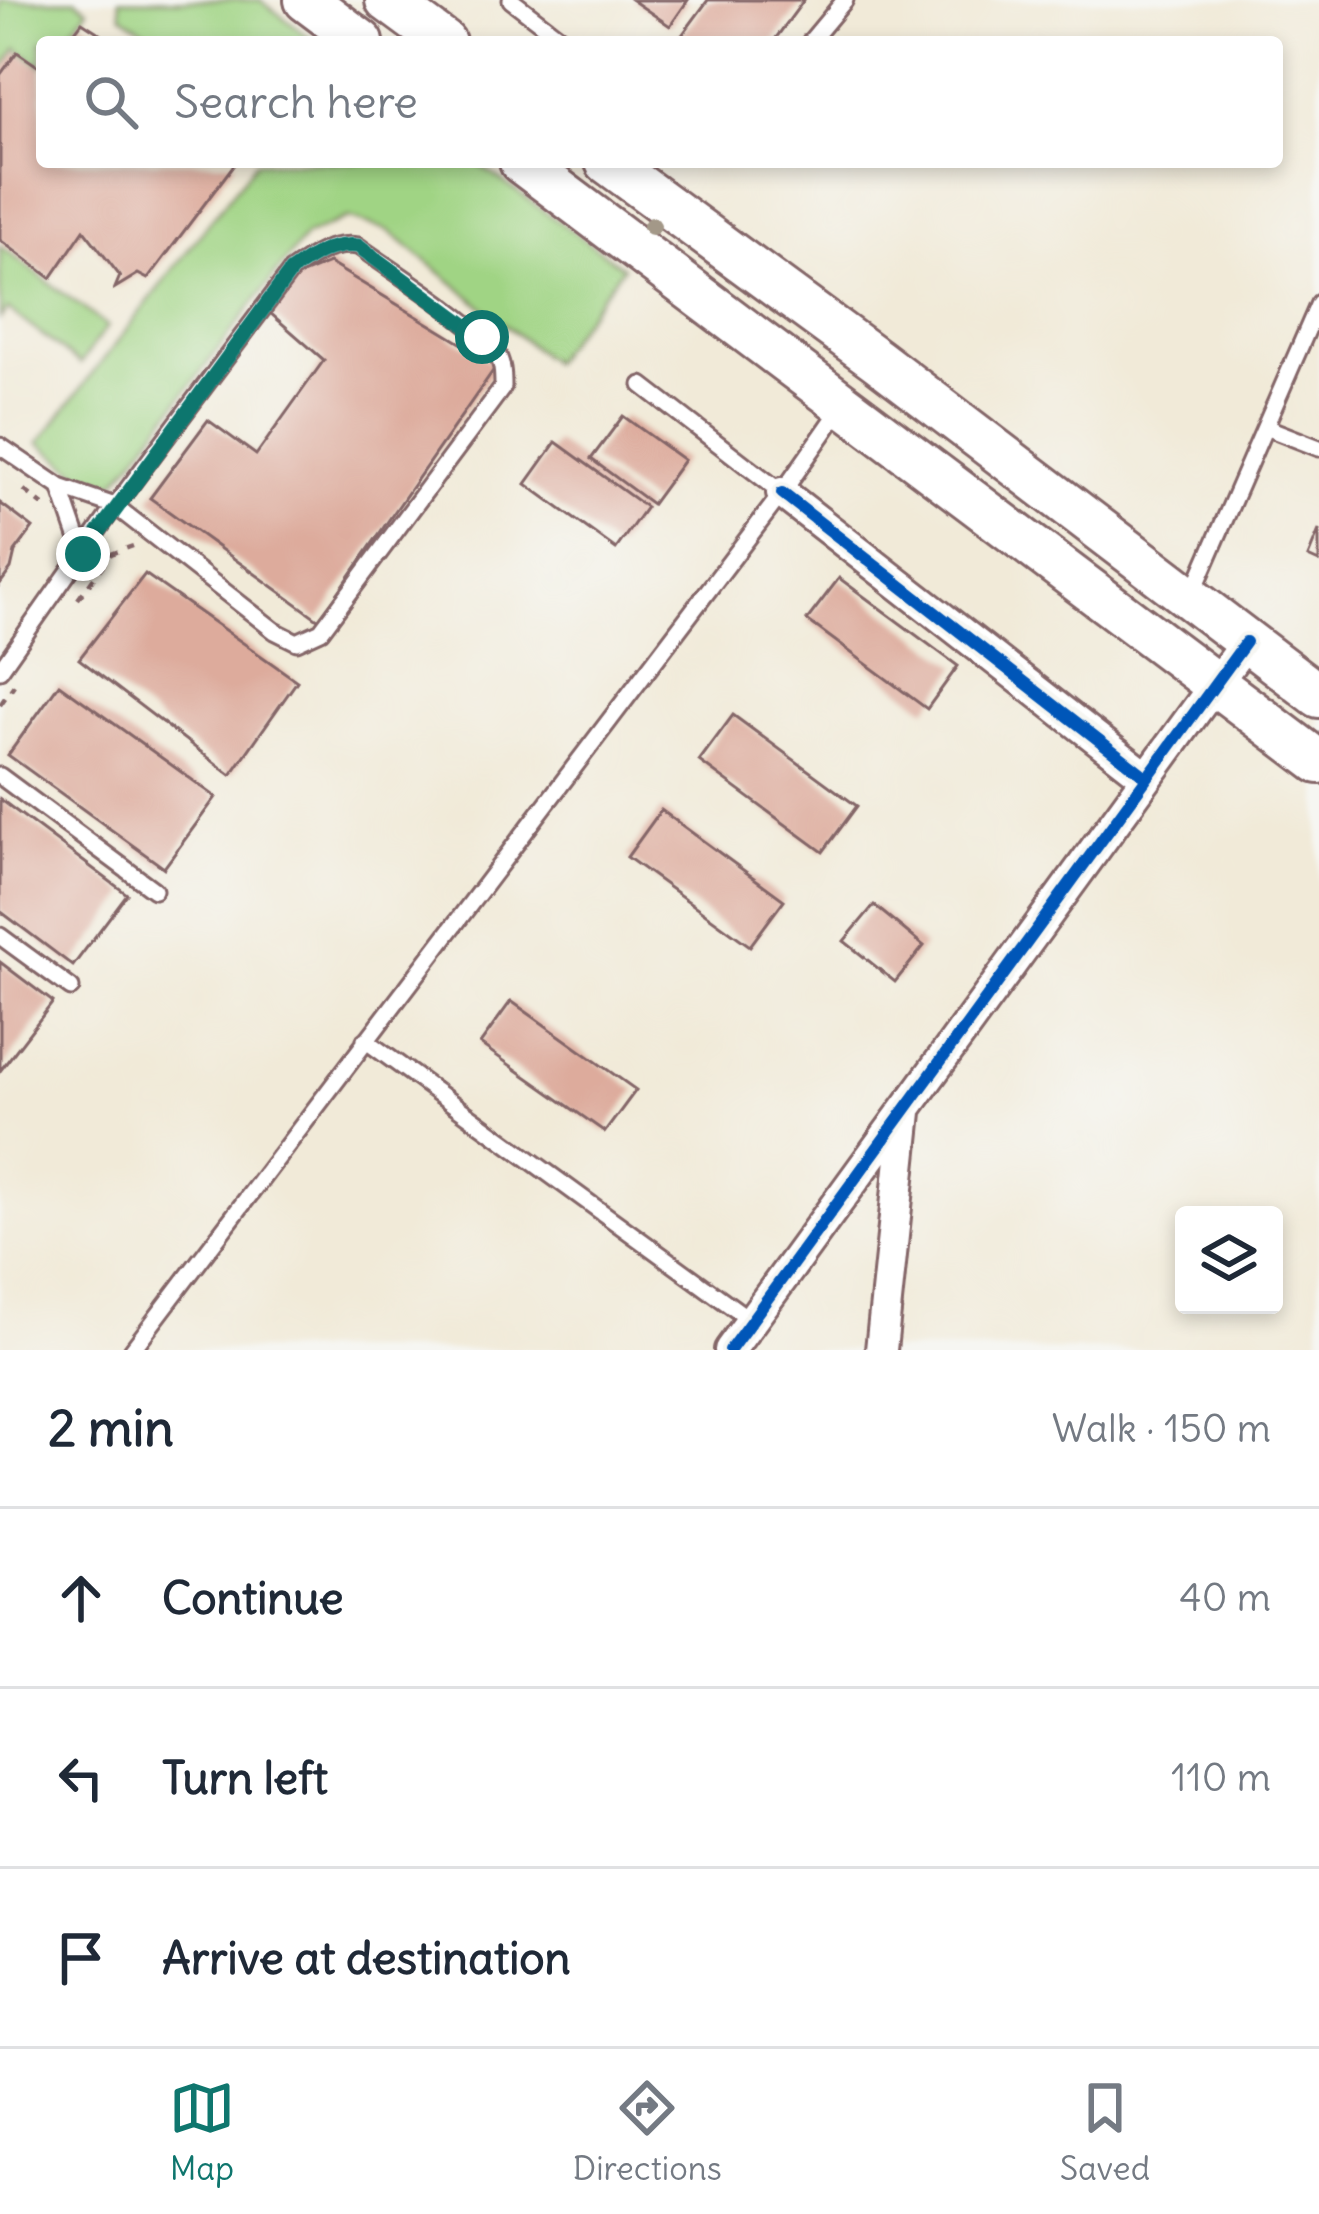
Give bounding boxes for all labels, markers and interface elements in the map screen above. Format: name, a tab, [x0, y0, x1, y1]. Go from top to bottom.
search box	[36, 36, 1283, 168]
icon: search	[78, 69, 144, 135]
text: Search here	[174, 74, 418, 130]
route start	[455, 310, 509, 364]
route end	[56, 527, 110, 581]
map controls	[1175, 1206, 1283, 1314]
button: layers	[1175, 1206, 1283, 1314]
text: 2 min	[48, 1396, 174, 1460]
text: Walk · 150 m	[1052, 1404, 1271, 1453]
icon: ahead	[48, 1565, 114, 1631]
text: Continue	[162, 1570, 344, 1626]
text: 40 m	[1179, 1573, 1271, 1622]
icon: left	[48, 1745, 114, 1811]
text: Turn left	[162, 1750, 328, 1806]
text: 110 m	[1171, 1753, 1271, 1802]
icon: arrive	[48, 1925, 114, 1991]
text: Arrive at destination	[162, 1930, 571, 1986]
tab: Map	[169, 2075, 235, 2189]
tab: Directions	[573, 2075, 722, 2189]
tab: Saved	[1060, 2075, 1150, 2189]

